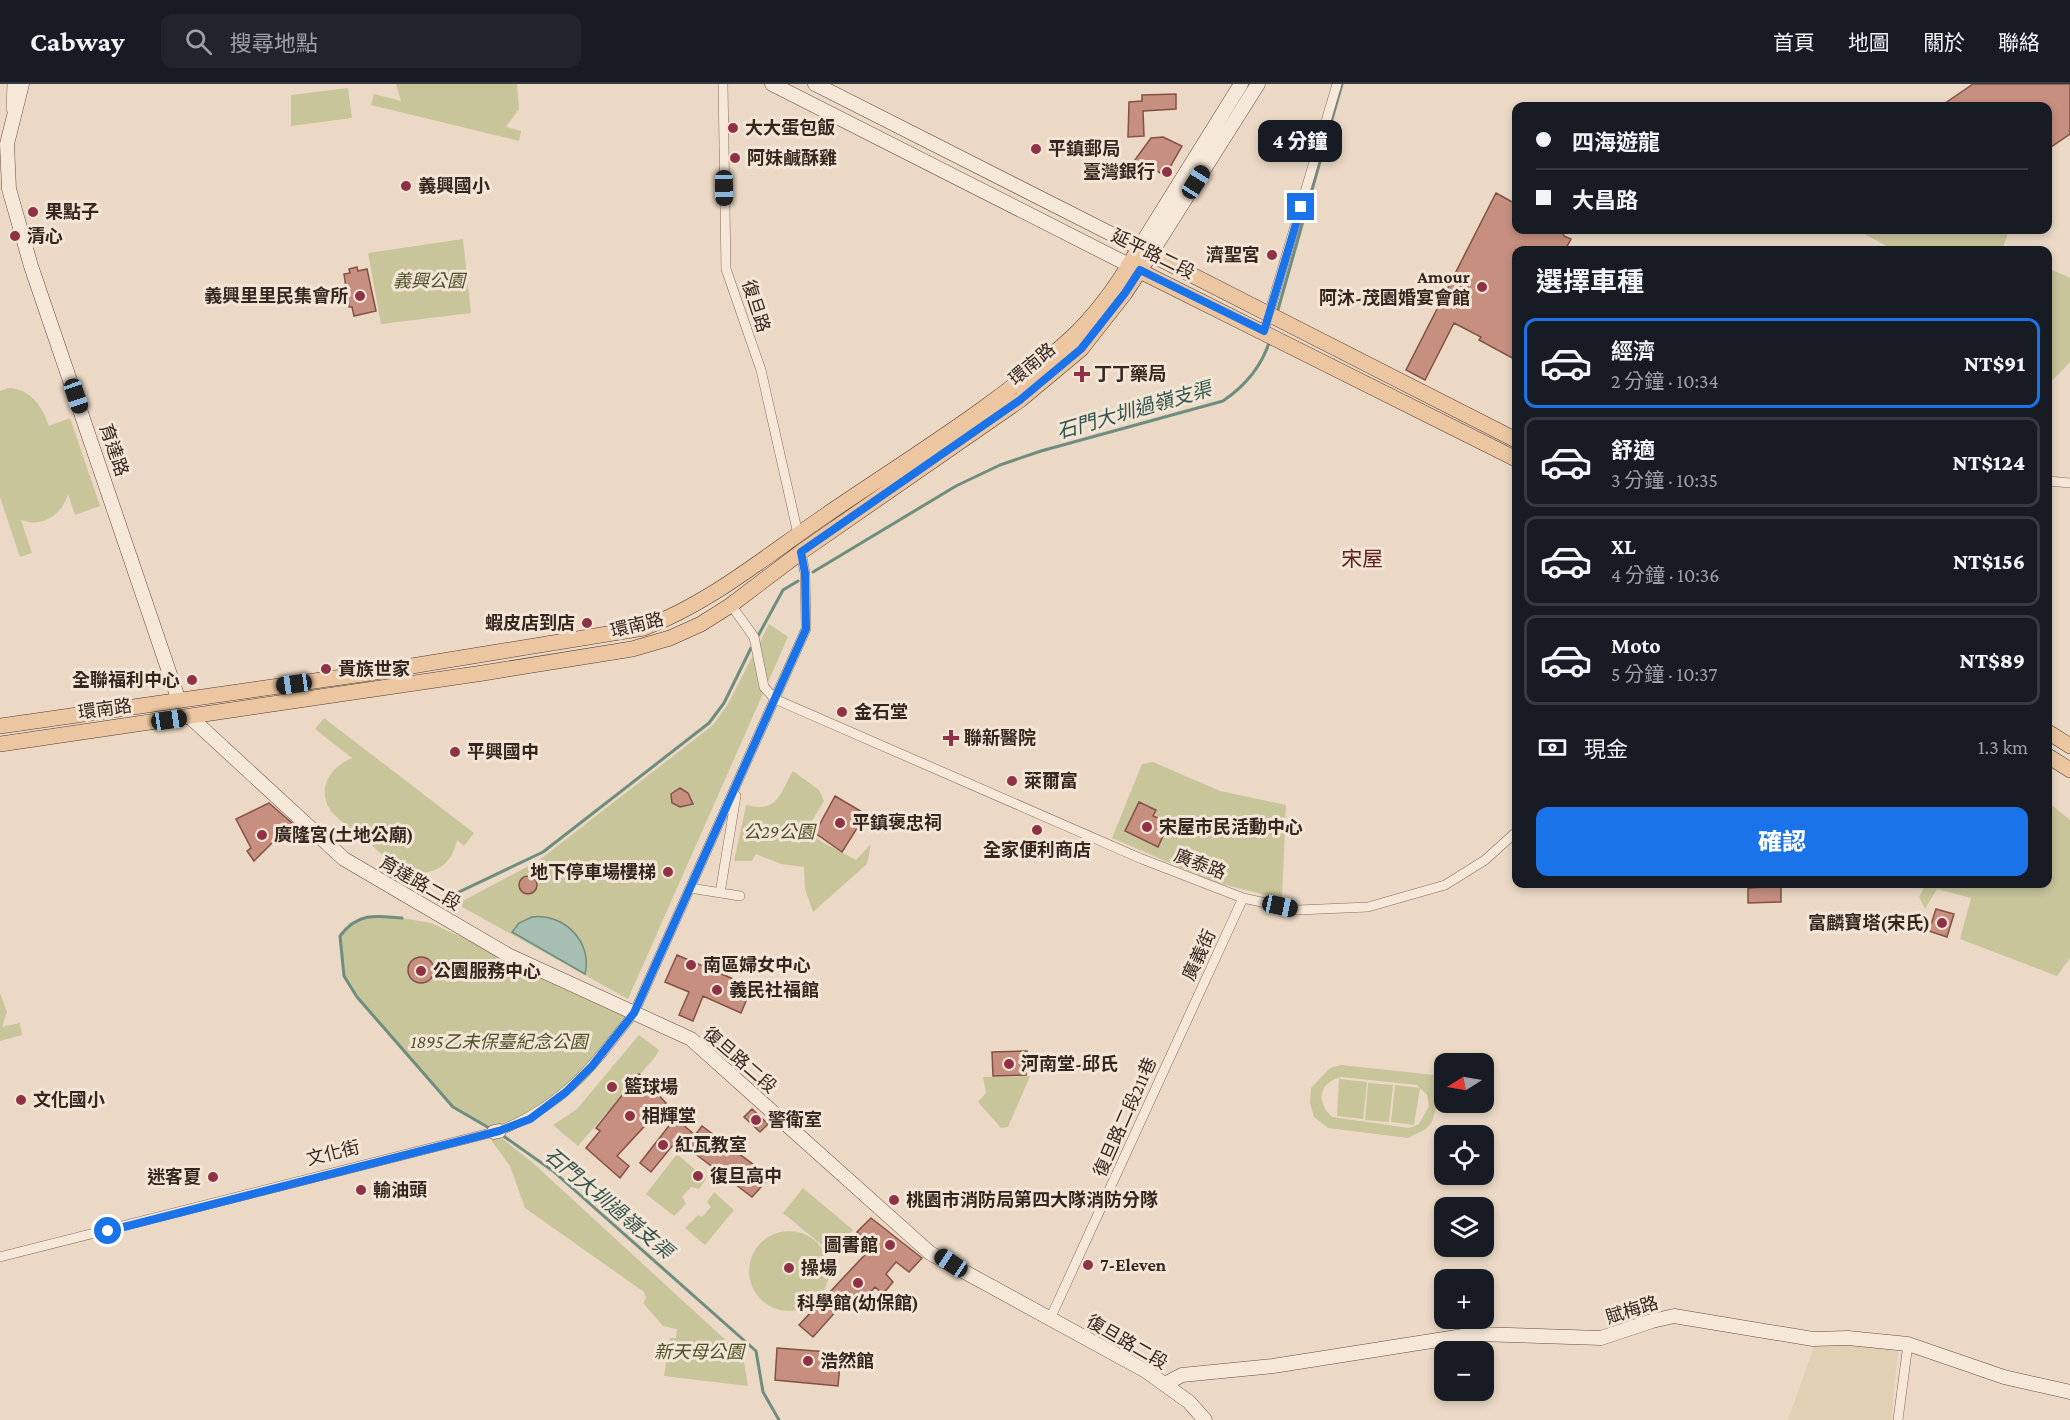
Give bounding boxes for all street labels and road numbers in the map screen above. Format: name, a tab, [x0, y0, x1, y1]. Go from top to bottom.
street label: 延平路二段	[1108, 225, 1198, 283]
street label: 復旦路	[738, 277, 774, 335]
street label: 環南路	[1005, 339, 1059, 389]
street label: 育達路	[96, 421, 132, 479]
street label: 環南路	[608, 609, 666, 641]
street label: 環南路	[77, 695, 133, 723]
street label: 廣泰路	[1171, 845, 1229, 883]
street label: 育達路二段	[376, 852, 464, 914]
street label: 廣義街	[1179, 926, 1219, 984]
street label: 復旦路二段	[699, 1023, 781, 1097]
street label: 復旦路二段211巷	[1090, 1054, 1160, 1180]
street label: 文化街	[304, 1137, 362, 1169]
street label: 賦梅路	[1603, 1293, 1661, 1327]
street label: 復旦路二段	[1083, 1311, 1171, 1373]

